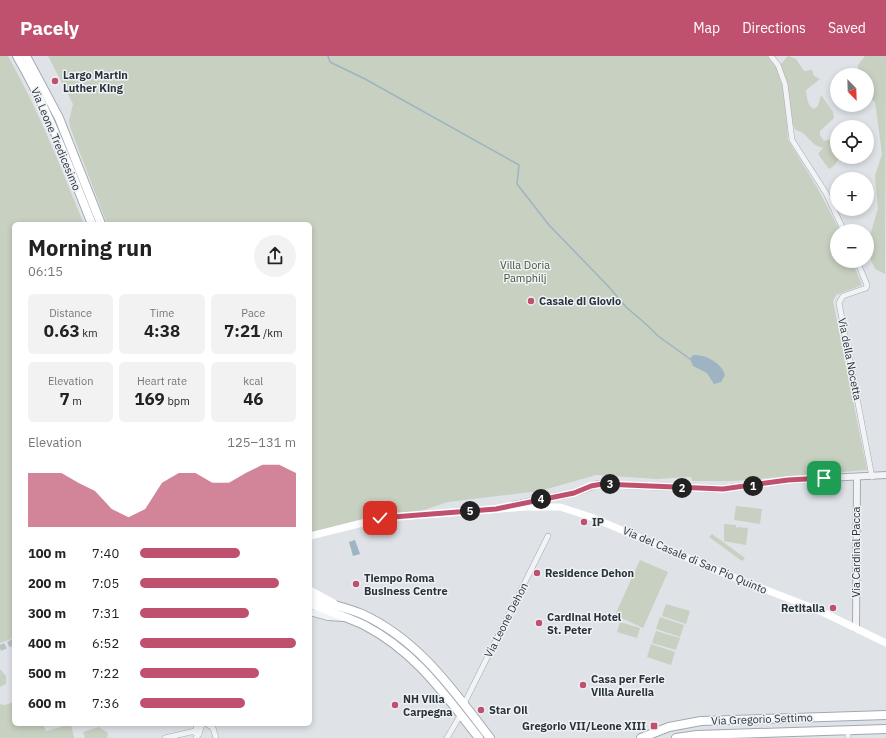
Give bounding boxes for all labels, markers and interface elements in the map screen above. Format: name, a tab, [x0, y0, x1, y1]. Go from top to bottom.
text: Pacely	[20, 16, 79, 40]
text: Map	[693, 19, 720, 37]
text: Directions	[742, 19, 806, 37]
text: Saved	[828, 19, 866, 37]
place label: Largo Martin Luther King	[63, 68, 128, 95]
north arrow	[830, 68, 874, 112]
map controls	[830, 68, 874, 268]
marker: Largo Martin Luther King	[50, 76, 60, 86]
street label: Via Leone Tredicesimo	[28, 85, 84, 193]
button: locate	[830, 120, 874, 164]
button: +	[830, 172, 874, 216]
button: −	[830, 224, 874, 268]
text: Morning run	[28, 233, 152, 262]
button: share	[254, 235, 296, 277]
park label: Villa Doria Pamphilj	[500, 258, 550, 285]
text: 06:15	[28, 263, 63, 280]
place label: Casale di Giovio	[539, 294, 621, 308]
marker: Casale di Giovio	[526, 296, 536, 306]
text: Distance	[49, 306, 92, 320]
text: Time	[150, 306, 174, 320]
text: Pace	[241, 306, 265, 320]
street label: Via della Nocetta	[835, 317, 865, 402]
text: 0.63	[44, 320, 80, 342]
text: 4:38	[144, 320, 180, 342]
text: 7:21	[224, 320, 260, 342]
text: km	[80, 326, 98, 340]
text: /km	[260, 326, 283, 340]
text: Elevation	[48, 374, 93, 388]
text: Heart rate	[137, 374, 187, 388]
text: kcal	[243, 374, 263, 388]
text: 7	[59, 388, 70, 410]
text: 169	[134, 388, 165, 410]
text: 46	[243, 388, 264, 410]
text: m	[70, 394, 82, 408]
text: bpm	[165, 394, 190, 408]
text: Elevation	[28, 434, 82, 451]
text: 125–131 m	[227, 434, 296, 451]
pin	[807, 461, 841, 495]
icon: arrive	[813, 467, 835, 489]
pin: 3	[600, 474, 620, 494]
pin: 1	[743, 476, 763, 496]
text: 3	[607, 477, 613, 491]
pin: 2	[672, 478, 692, 498]
text: 1	[750, 479, 756, 493]
text: 2	[679, 481, 685, 495]
pin: 4	[531, 489, 551, 509]
text: 4	[538, 492, 544, 506]
pin	[363, 501, 397, 535]
pin: 5	[460, 501, 480, 521]
text: 5	[467, 504, 473, 518]
icon: check	[369, 507, 391, 529]
street label: Via Cardinal Pacca	[849, 507, 863, 597]
place label: IP	[592, 515, 604, 529]
marker: IP	[579, 517, 589, 527]
street label: Via del Casale di San Pio Quinto	[621, 523, 769, 597]
text: 100 m	[28, 545, 66, 562]
text: 7:40	[92, 545, 119, 562]
place label: Residence Dehon	[545, 566, 634, 580]
marker: Residence Dehon	[532, 568, 542, 578]
place label: Tiempo Roma Business Centre	[364, 571, 448, 598]
text: 200 m	[28, 575, 66, 592]
text: 7:05	[92, 575, 119, 592]
marker: Tiempo Roma Business Centre	[351, 579, 361, 589]
street label: Via Leone Dehon	[481, 580, 531, 660]
place label: Retitalia	[781, 601, 825, 615]
marker: Retitalia	[828, 603, 838, 613]
text: 300 m	[28, 605, 66, 622]
text: 7:31	[92, 605, 119, 622]
place label: Cardinal Hotel St. Peter	[547, 610, 622, 637]
marker: Cardinal Hotel St. Peter	[534, 618, 544, 628]
text: 400 m	[28, 635, 66, 652]
text: 6:52	[92, 635, 119, 652]
text: 500 m	[28, 665, 66, 682]
text: 7:22	[92, 665, 119, 682]
place label: Casa per Ferie Villa Aurelia	[591, 672, 665, 699]
marker: Casa per Ferie Villa Aurelia	[578, 680, 588, 690]
place label: NH Villa Carpegna	[403, 692, 453, 719]
text: 600 m	[28, 695, 66, 712]
text: 7:36	[92, 695, 119, 712]
marker: NH Villa Carpegna	[390, 700, 400, 710]
place label: Star Oil	[489, 703, 528, 717]
marker: Star Oil	[476, 705, 486, 715]
street label: Via Gregorio Settimo	[711, 710, 813, 728]
place label: Gregorio VII/Leone XIII	[522, 719, 646, 733]
marker: Gregorio VII/Leone XIII	[649, 721, 659, 731]

